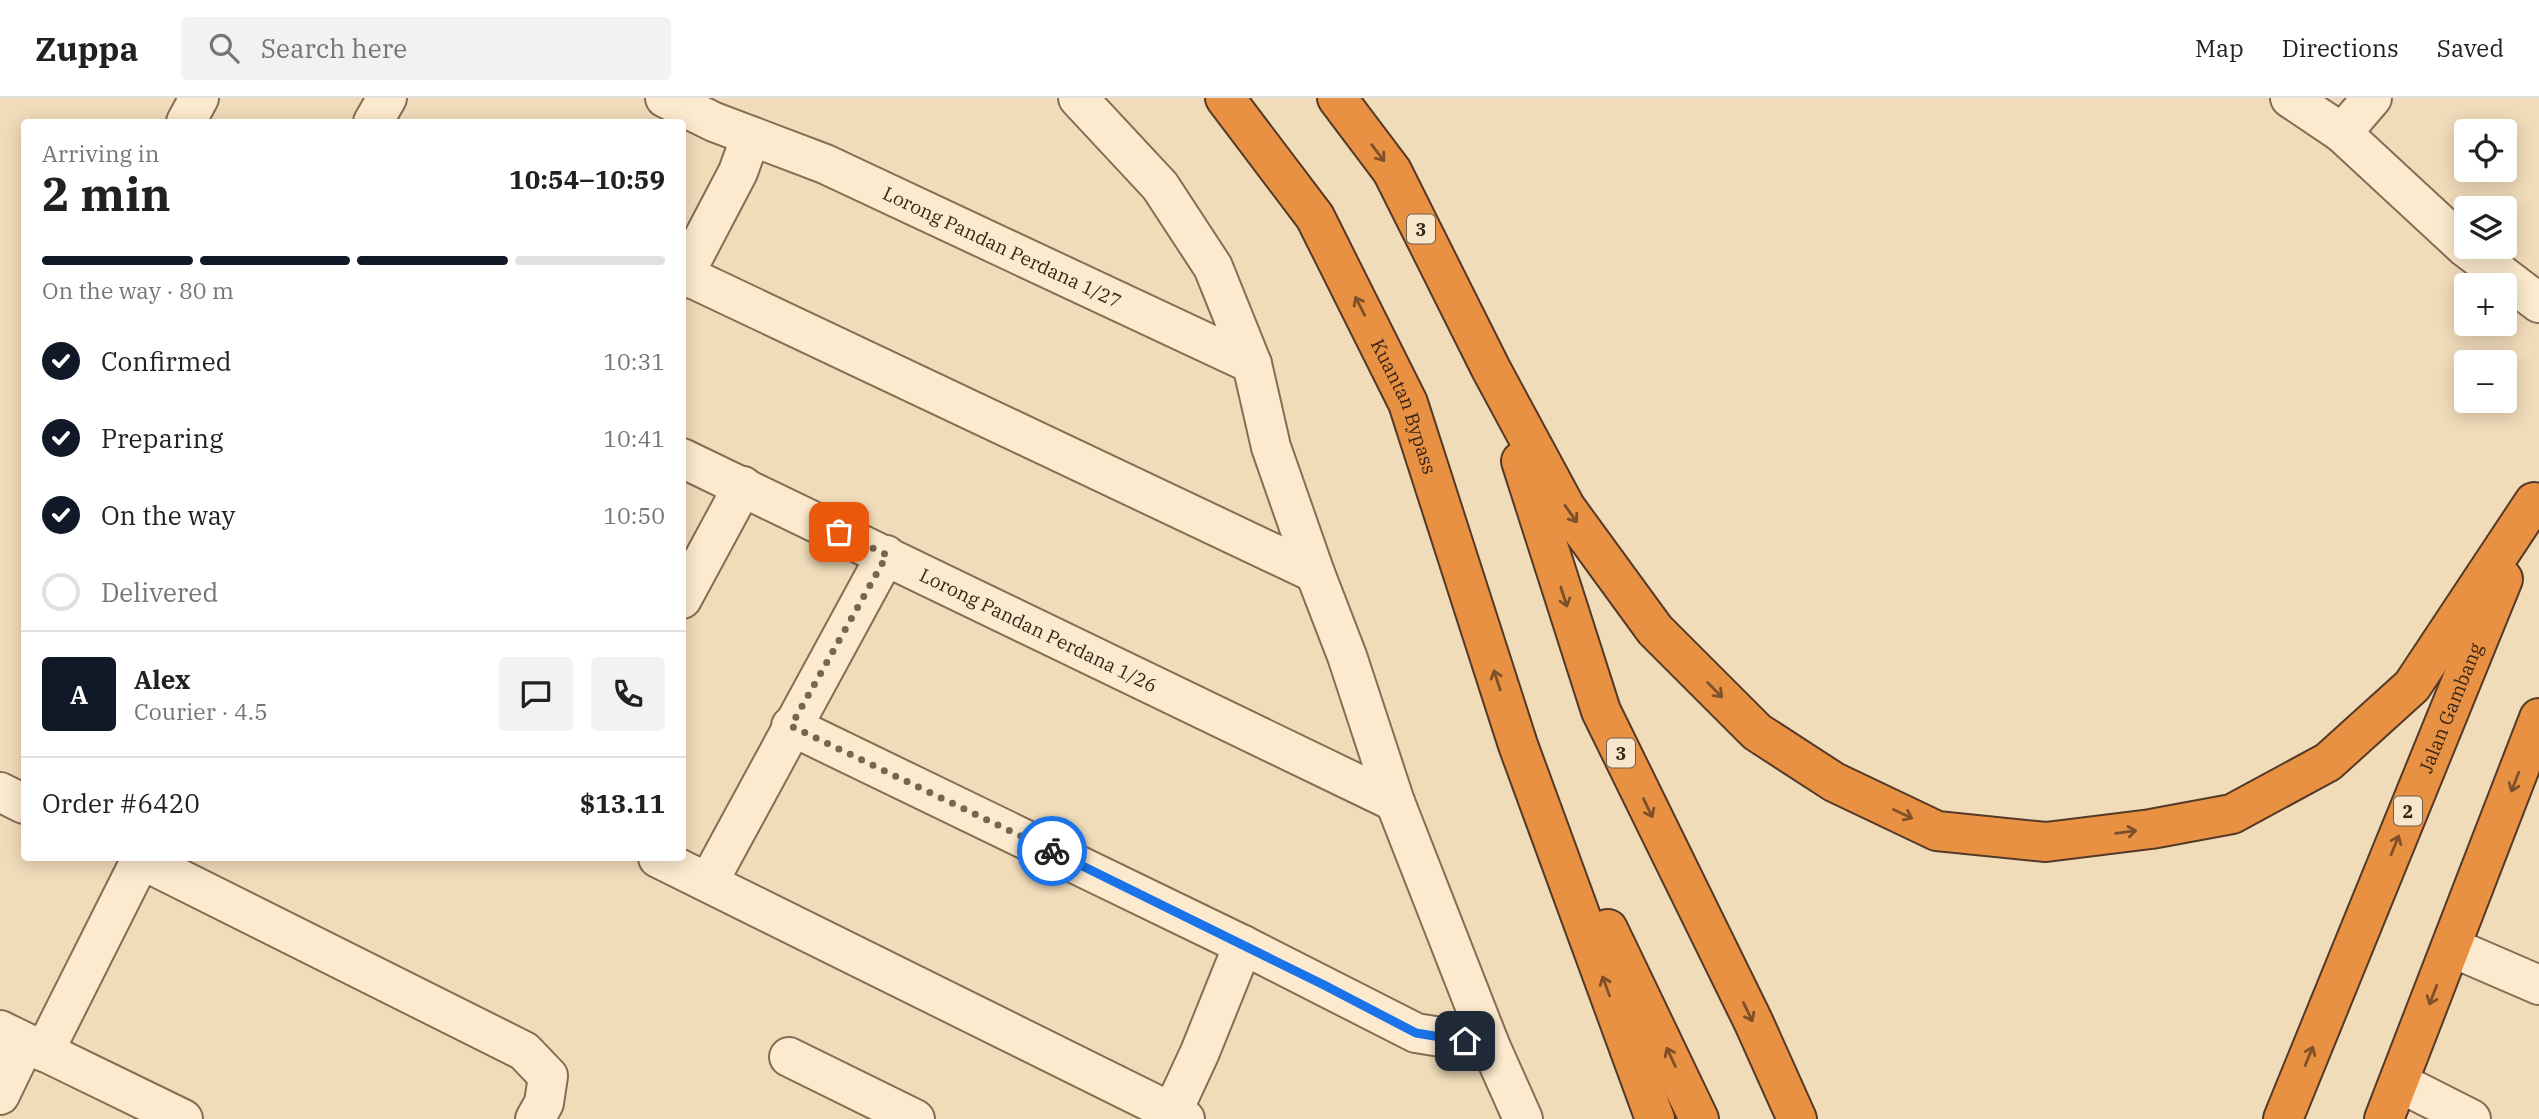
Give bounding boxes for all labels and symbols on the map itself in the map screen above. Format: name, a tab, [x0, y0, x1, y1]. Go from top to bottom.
one-way arrow	[1371, 143, 1386, 161]
street label: Lorong Pandan Perdana 1/27	[879, 181, 1126, 313]
road number: 3	[1407, 214, 1435, 244]
one-way arrow	[1352, 296, 1366, 317]
street label: Kuantan Bypass	[1366, 335, 1442, 477]
pin	[809, 502, 869, 562]
one-way arrow	[1564, 504, 1578, 523]
street label: Lorong Pandan Perdana 1/26	[916, 563, 1161, 698]
one-way arrow	[1559, 586, 1572, 608]
street label: Jalan Gambang	[2413, 639, 2488, 776]
one-way arrow	[1490, 669, 1502, 691]
one-way arrow	[1706, 681, 1723, 698]
road number: 3	[1607, 738, 1635, 768]
one-way arrow	[2507, 771, 2520, 793]
road number: 2	[2394, 796, 2422, 826]
one-way arrow	[1642, 797, 1656, 818]
one-way arrow	[1892, 808, 1913, 822]
courier	[1017, 816, 1087, 886]
one-way arrow	[2114, 826, 2136, 839]
one-way arrow	[2389, 835, 2402, 856]
one-way arrow	[1599, 975, 1611, 997]
one-way arrow	[2426, 983, 2439, 1005]
one-way arrow	[1742, 1001, 1756, 1022]
pin	[1435, 1011, 1495, 1071]
one-way arrow	[2303, 1045, 2316, 1067]
one-way arrow	[1663, 1047, 1677, 1068]

